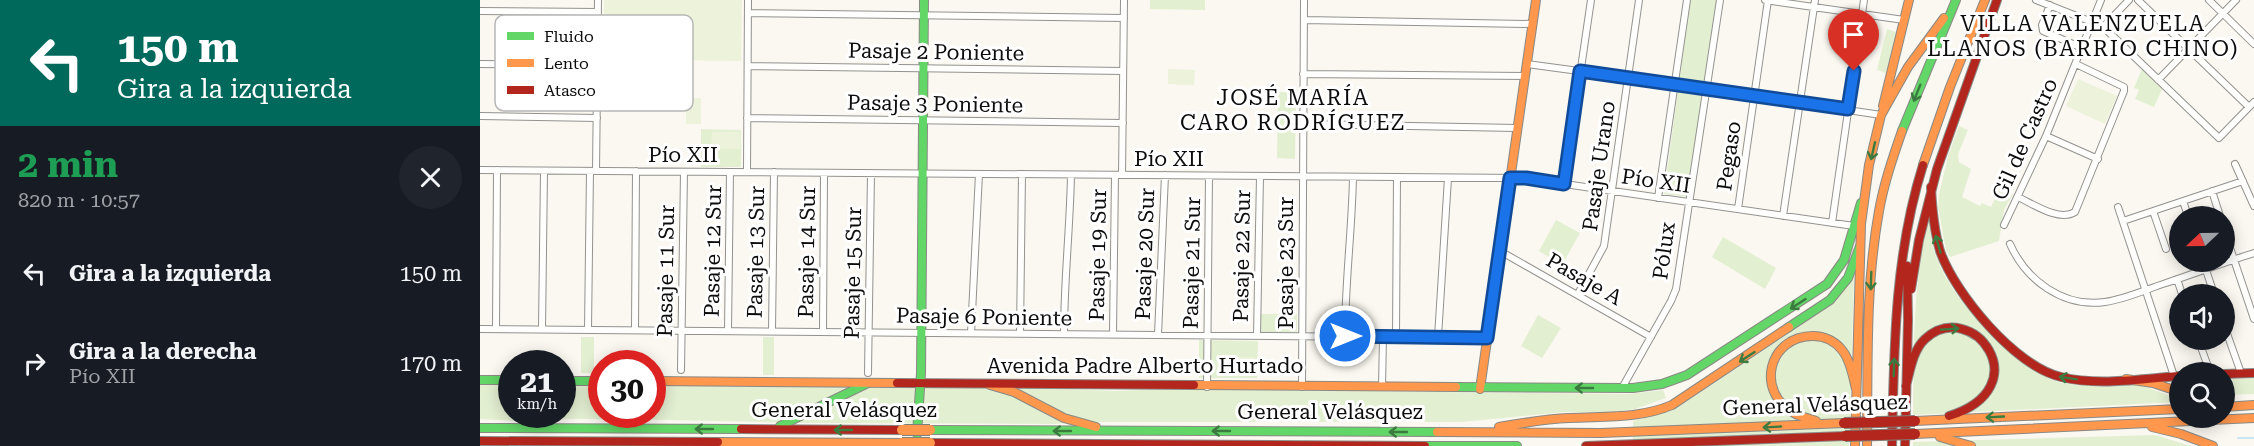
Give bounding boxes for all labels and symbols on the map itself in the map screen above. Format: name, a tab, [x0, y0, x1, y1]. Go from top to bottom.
pin	[1828, 9, 1879, 71]
district label: VILLA VALENZUELA LLANOS (BARRIO CHINO)	[1927, 11, 2239, 61]
legend	[495, 15, 693, 111]
text: Fluido	[544, 27, 594, 46]
street label: Pasaje 2 Poniente	[848, 38, 1024, 66]
text: Lento	[544, 54, 589, 73]
street label: Gil de Castro	[1987, 74, 2063, 204]
text: Atasco	[544, 81, 596, 100]
one-way arrow	[1911, 83, 1922, 101]
district label: JOSÉ MARÍA CARO RODRÍGUEZ	[1180, 84, 1406, 135]
street label: Pasaje 3 Poniente	[847, 90, 1023, 118]
street label: Pasaje Urano	[1578, 99, 1620, 233]
street label: Pegaso	[1712, 120, 1746, 192]
one-way arrow	[1866, 141, 1878, 160]
street label: Pío XII	[648, 143, 718, 167]
street label: Pío XII	[1134, 147, 1204, 171]
street label: Pío XII	[1620, 164, 1692, 198]
street label: Pasaje 12 Sur	[700, 184, 726, 317]
street label: Pasaje 13 Sur	[743, 185, 769, 318]
street label: Pasaje 14 Sur	[794, 185, 820, 318]
street label: Pasaje 20 Sur	[1131, 187, 1159, 321]
street label: Pasaje 19 Sur	[1085, 188, 1111, 321]
street label: Pasaje 22 Sur	[1229, 189, 1255, 322]
street label: Pasaje 21 Sur	[1179, 196, 1205, 329]
street label: Pasaje 23 Sur	[1274, 196, 1298, 329]
street label: Pasaje 11 Sur	[653, 204, 679, 337]
street label: Pasaje 15 Sur	[840, 206, 866, 339]
north arrow	[2169, 206, 2235, 272]
street label: Pólux	[1648, 221, 1680, 281]
one-way arrow	[1932, 235, 1943, 254]
street label: Pasaje A	[1542, 248, 1626, 310]
one-way arrow	[1866, 271, 1877, 291]
one-way arrow	[1790, 298, 1807, 310]
street label: Pasaje 6 Poniente	[896, 303, 1072, 331]
position arrow	[1313, 304, 1377, 368]
one-way arrow	[1940, 324, 1960, 335]
speed limit sign: 30	[588, 350, 666, 428]
one-way arrow	[1739, 351, 1756, 363]
street label: Avenida Padre Alberto Hurtado	[987, 354, 1303, 378]
one-way arrow	[1889, 357, 1900, 377]
one-way arrow	[2059, 373, 2078, 384]
one-way arrow	[1574, 382, 1594, 394]
street label: General Velásquez	[1722, 390, 1908, 420]
street label: General Velásquez	[751, 398, 937, 422]
street label: General Velásquez	[1237, 400, 1423, 424]
one-way arrow	[1986, 412, 2006, 423]
one-way arrow	[1763, 421, 1783, 432]
one-way arrow	[694, 423, 714, 435]
one-way arrow	[834, 424, 854, 436]
one-way arrow	[1052, 425, 1072, 437]
one-way arrow	[1212, 426, 1232, 437]
one-way arrow	[1388, 426, 1408, 438]

